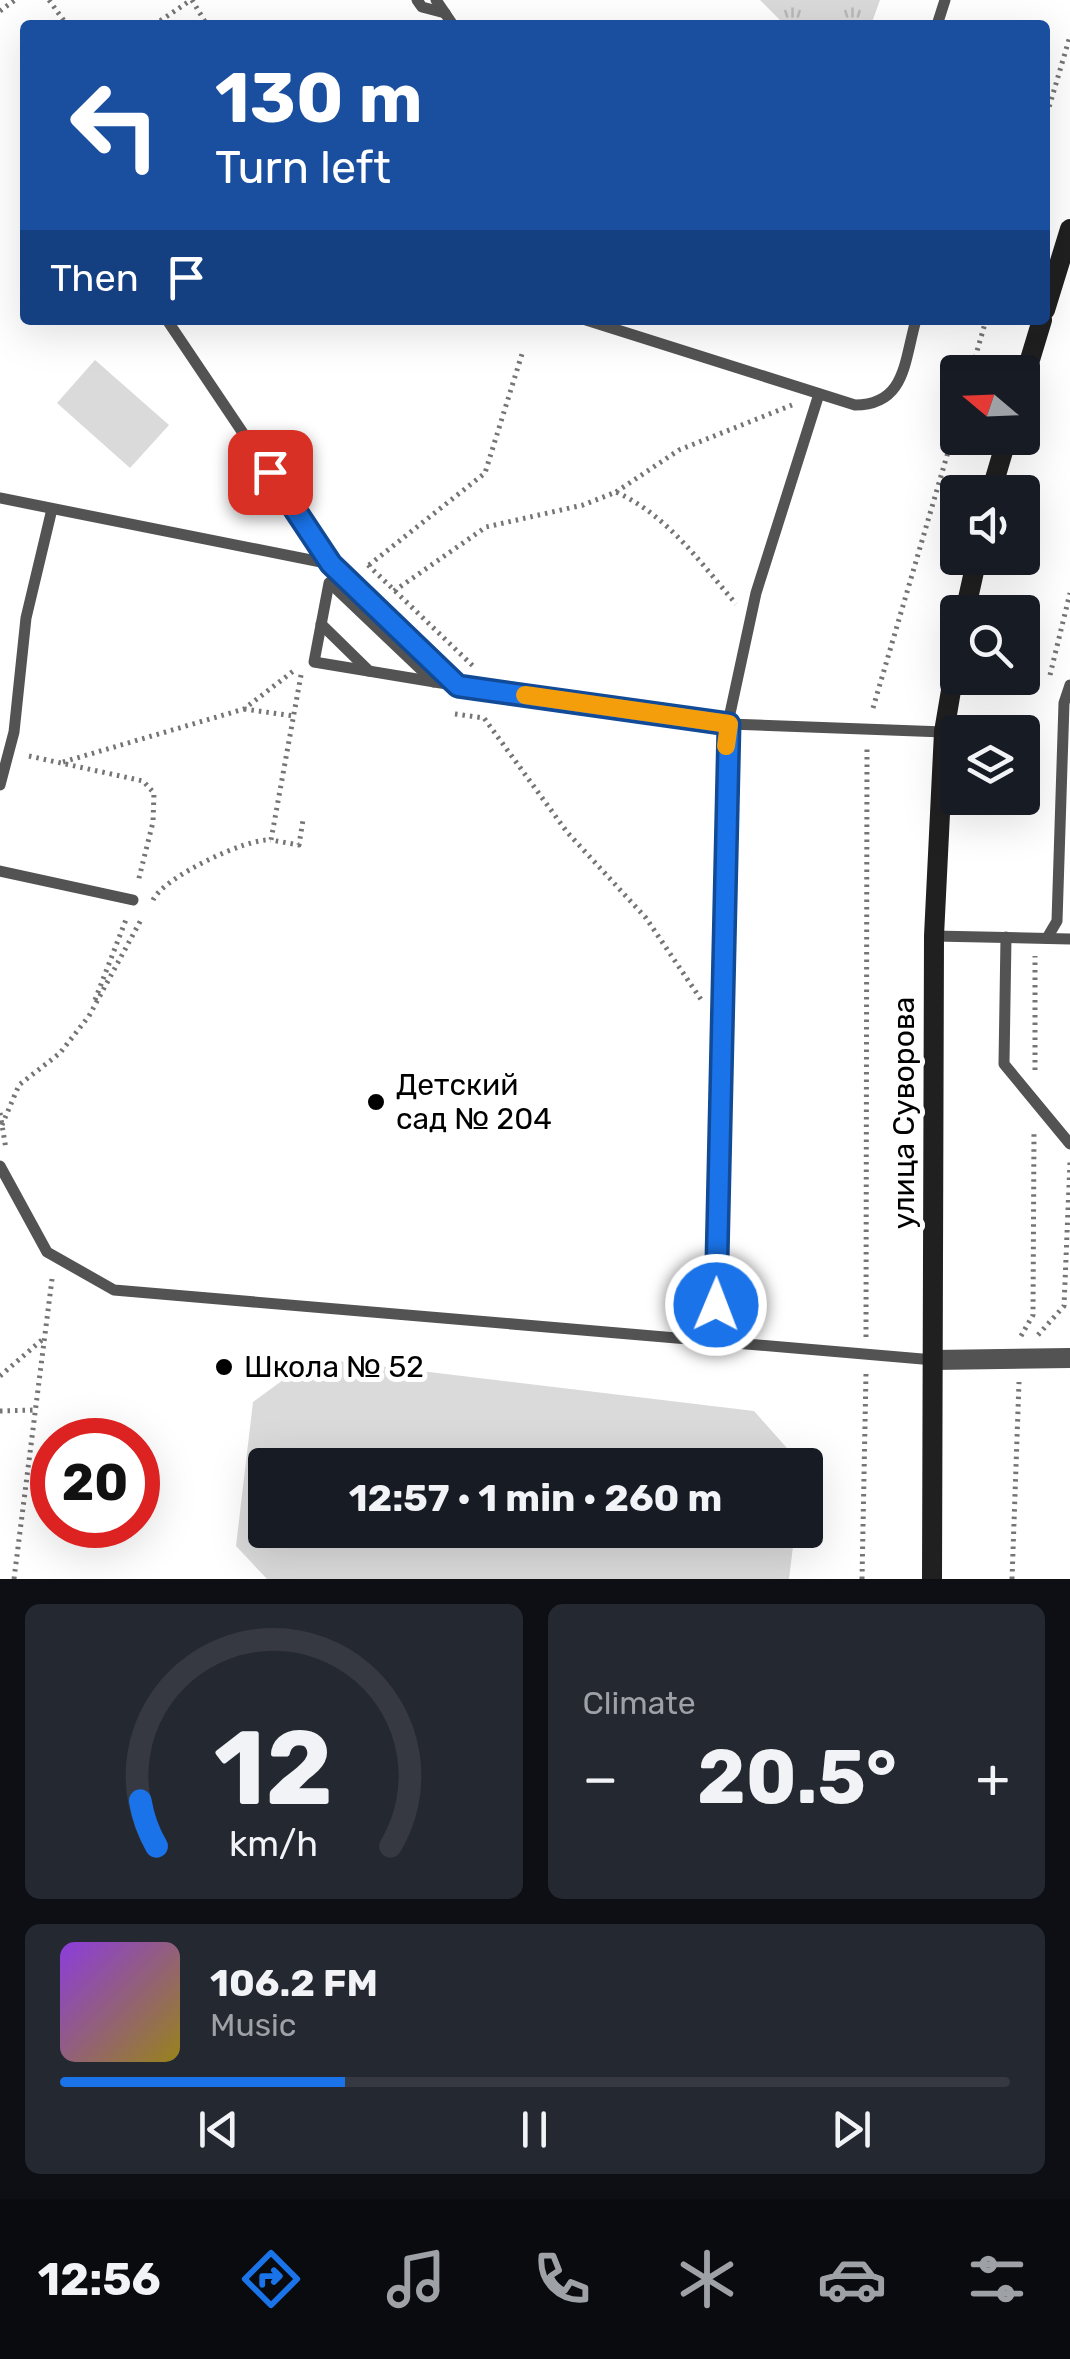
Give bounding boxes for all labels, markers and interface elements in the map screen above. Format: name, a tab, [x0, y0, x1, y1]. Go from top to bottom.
text: 130 m	[215, 57, 423, 140]
icon: left	[50, 60, 180, 190]
text: Turn left	[215, 141, 391, 194]
icon: arrive	[159, 250, 214, 305]
text: Then	[50, 255, 139, 301]
north arrow	[940, 355, 1040, 455]
map controls	[940, 355, 1040, 815]
pin	[228, 430, 313, 515]
icon: arrive	[243, 445, 298, 500]
button: sound	[940, 475, 1040, 575]
button: search	[940, 595, 1040, 695]
button: layers	[940, 715, 1040, 815]
street label: улица Суворова	[886, 997, 922, 1229]
place label: Детский сад № 204	[396, 1067, 552, 1137]
marker: Детский сад № 204	[365, 1091, 387, 1113]
position arrow	[664, 1253, 768, 1357]
place label: Школа № 52	[244, 1349, 424, 1385]
marker: Школа № 52	[213, 1356, 235, 1378]
speed limit sign: 20	[30, 1418, 160, 1548]
text: 12:57 · 1 min · 260 m	[349, 1475, 722, 1521]
text: Climate	[583, 1684, 696, 1722]
text: 12	[214, 1707, 333, 1830]
text: 20.5°	[697, 1733, 897, 1822]
text: −	[583, 1746, 618, 1811]
text: +	[976, 1746, 1010, 1811]
text: km/h	[229, 1823, 318, 1865]
text: 106.2 FM	[210, 1960, 378, 2006]
text: Music	[210, 2006, 296, 2044]
icon: previous	[191, 2102, 246, 2157]
icon: pause	[507, 2102, 562, 2157]
icon: next	[824, 2102, 879, 2157]
icon: directions	[236, 2244, 306, 2314]
icon: music	[381, 2244, 451, 2314]
icon: phone	[527, 2244, 597, 2314]
icon: climate	[672, 2244, 742, 2314]
icon: car	[817, 2244, 887, 2314]
icon: filters	[962, 2244, 1032, 2314]
text: 12:56	[38, 2253, 161, 2306]

